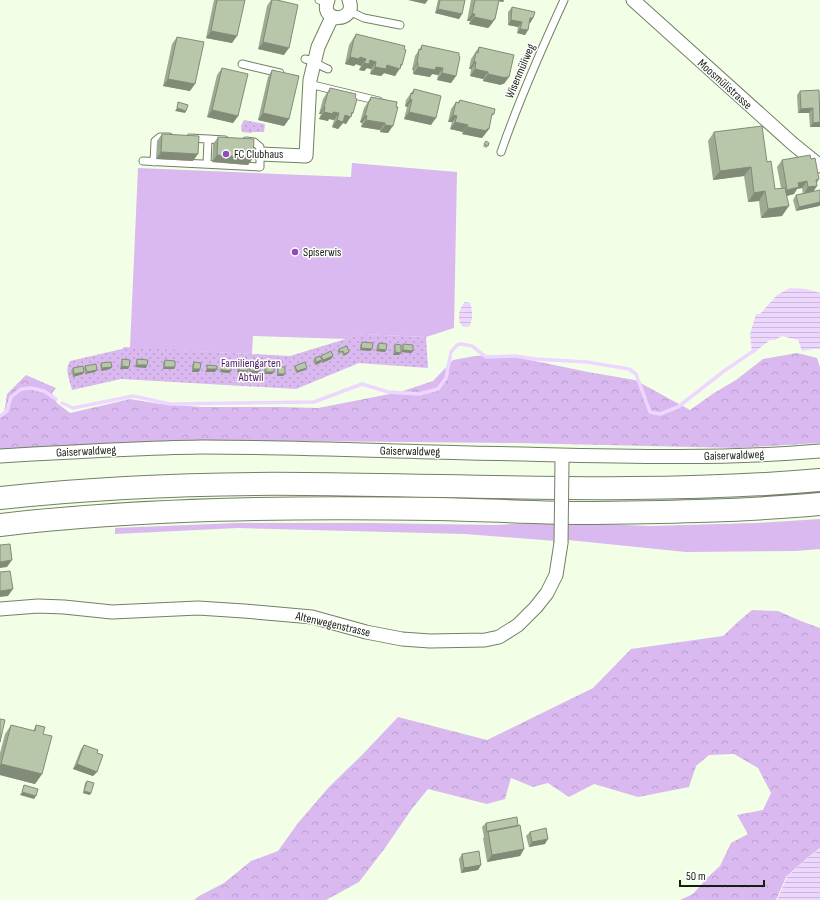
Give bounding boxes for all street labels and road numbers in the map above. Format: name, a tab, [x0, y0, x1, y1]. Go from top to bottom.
street label: Wisenmüliweg	[502, 41, 539, 101]
street label: Moosmülistrasse	[694, 56, 755, 113]
street label: Gaiserwaldweg	[56, 442, 117, 461]
street label: Gaiserwaldweg	[380, 443, 440, 460]
street label: Gaiserwaldweg	[704, 447, 765, 464]
street label: Altenwegenstrasse	[293, 608, 372, 640]

